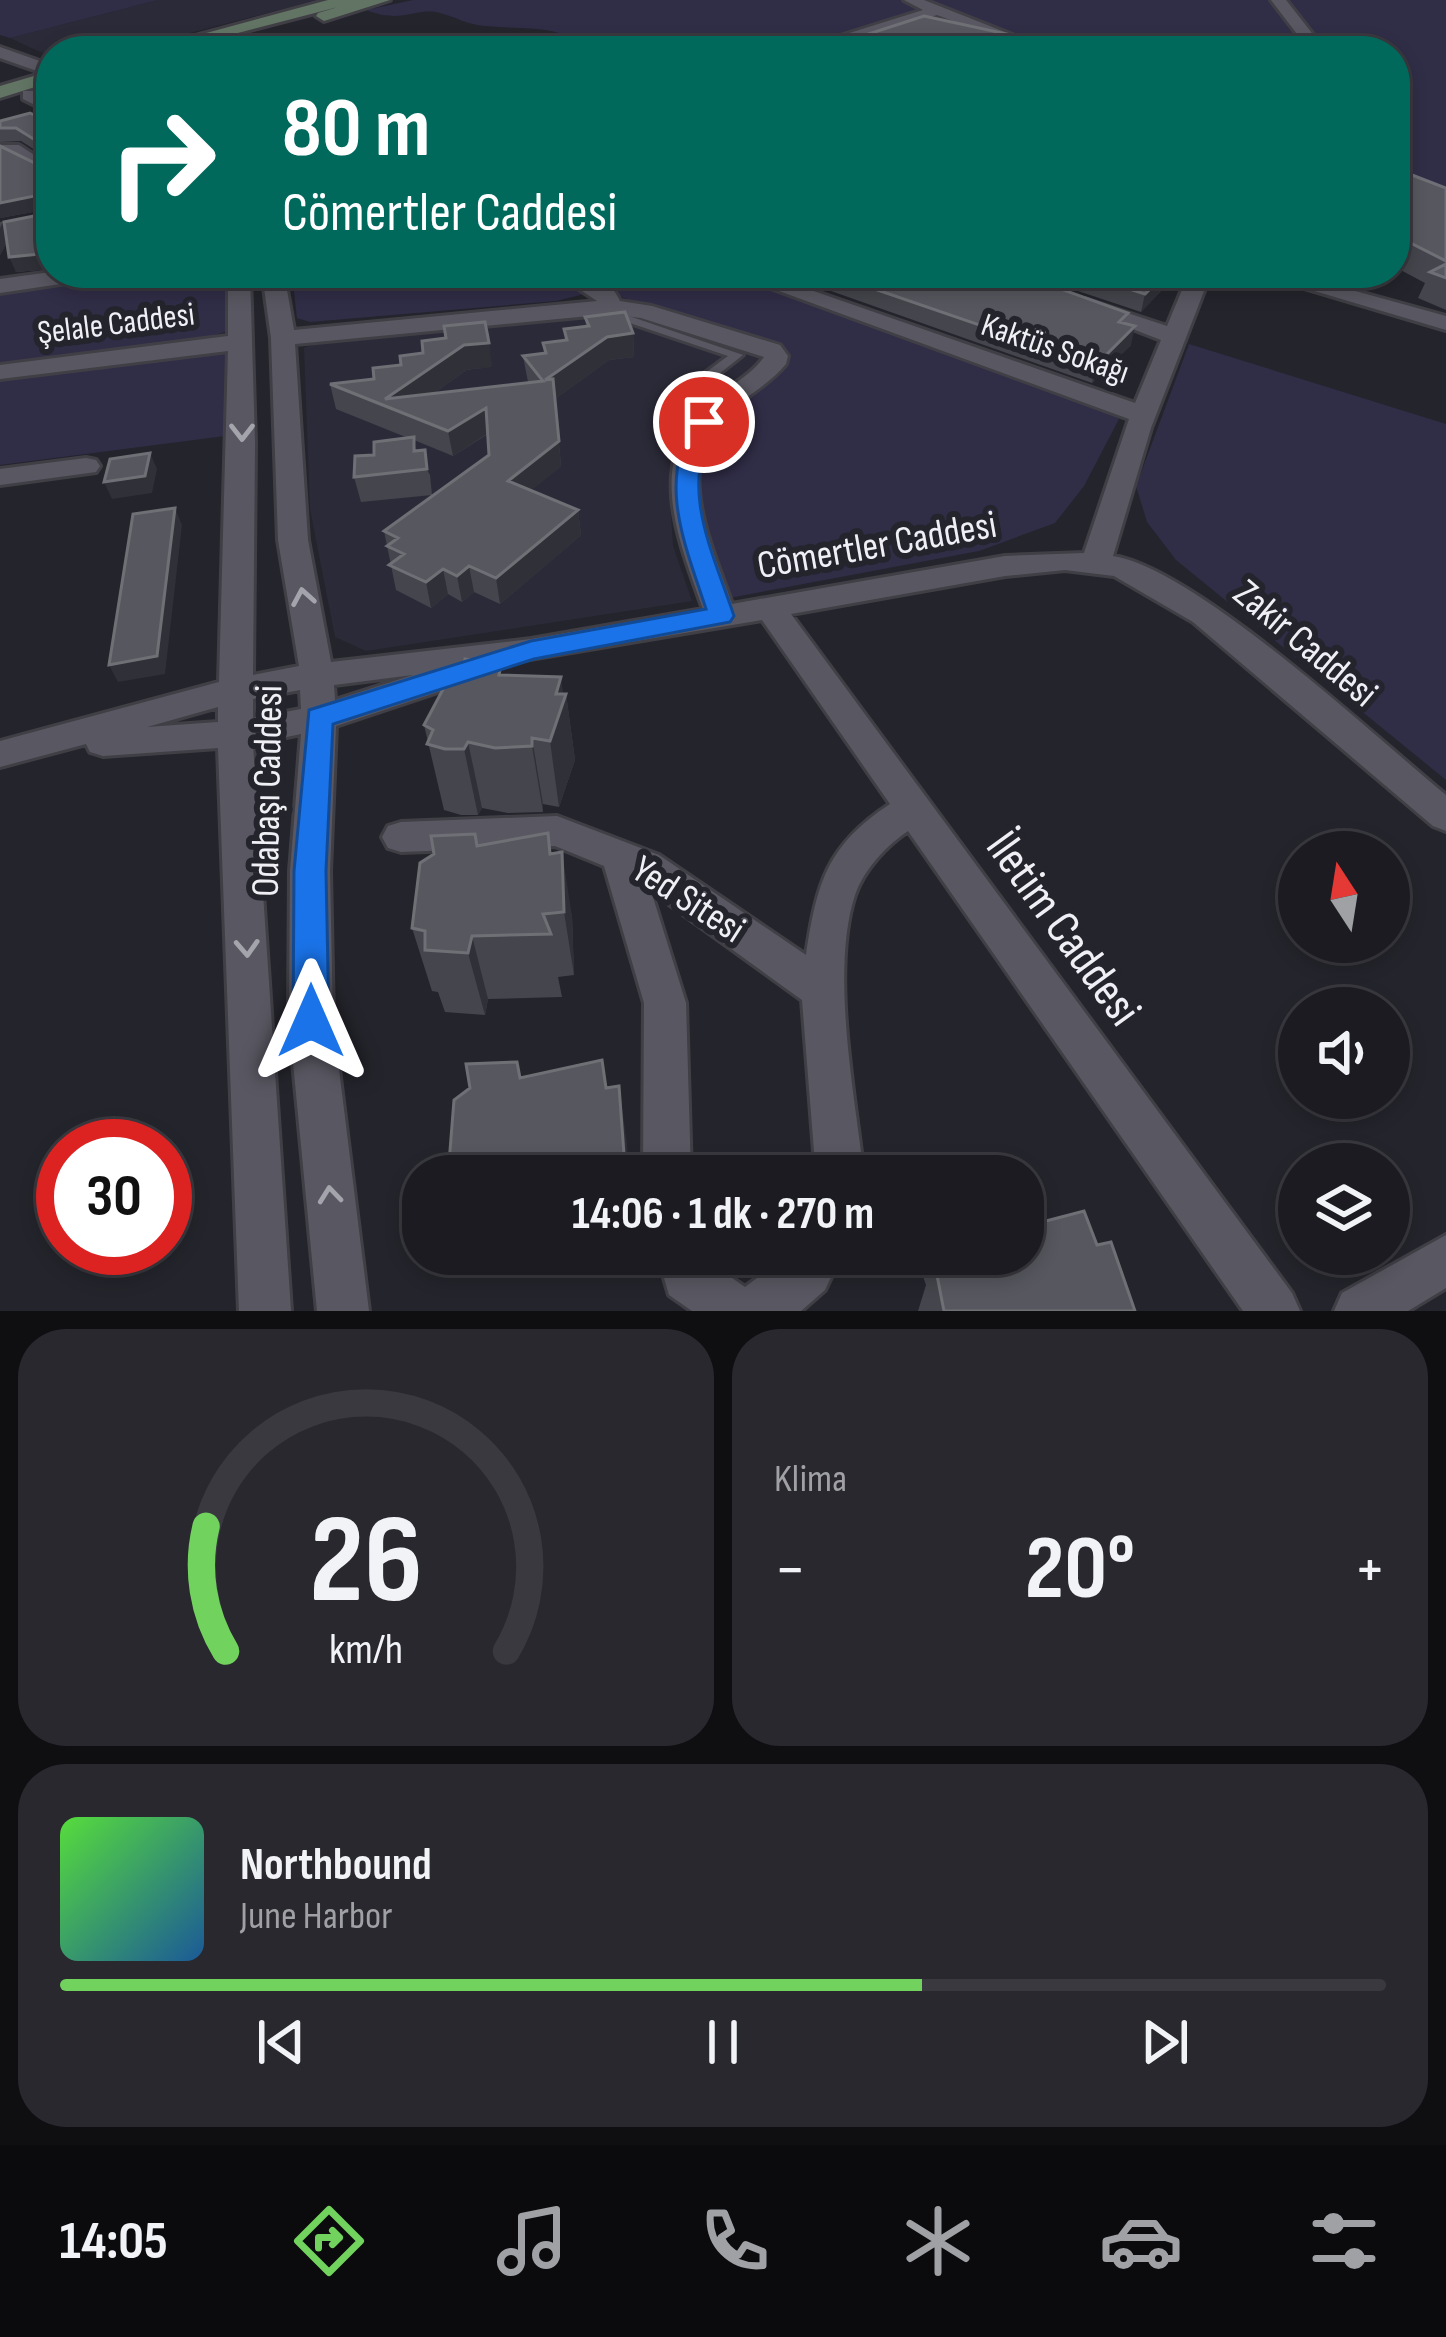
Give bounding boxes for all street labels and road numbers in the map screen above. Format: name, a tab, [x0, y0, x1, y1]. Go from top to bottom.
street label: Şelale Caddesi	[35, 295, 197, 353]
street label: Kaktüs Sokağı	[976, 305, 1134, 393]
street label: Cömertler Caddesi	[754, 502, 1000, 590]
street label: Zakir Caddesi	[1224, 570, 1386, 718]
street label: Odabaşı Caddesi	[243, 685, 293, 897]
street label: İletim Caddesi	[973, 821, 1153, 1037]
street label: Yed Sitesi	[623, 846, 753, 954]

